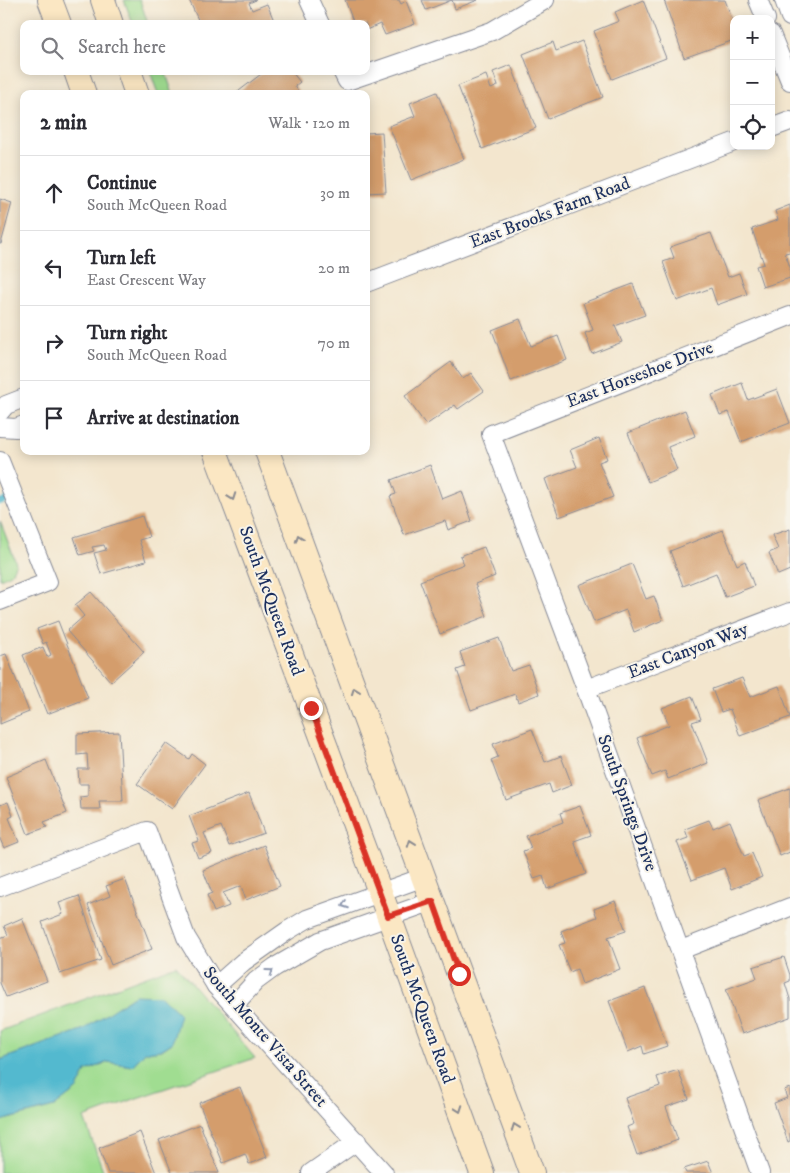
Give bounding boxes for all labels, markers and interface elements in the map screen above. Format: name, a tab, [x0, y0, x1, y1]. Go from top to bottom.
map controls	[730, 15, 775, 150]
button: +	[730, 15, 775, 60]
search box	[20, 20, 370, 75]
icon: search	[38, 34, 66, 62]
text: Search here	[78, 36, 166, 59]
button: −	[730, 60, 775, 105]
button: locate	[730, 105, 775, 150]
text: 2 min	[40, 110, 87, 136]
text: Walk · 120 m	[268, 113, 350, 133]
text: Continue	[87, 172, 157, 195]
street label: East Brooks Farm Road	[467, 172, 633, 254]
icon: ahead	[40, 179, 68, 207]
text: 30 m	[320, 183, 350, 203]
text: South McQueen Road	[87, 195, 227, 215]
text: Turn left	[87, 247, 156, 270]
icon: left	[40, 254, 68, 282]
text: 20 m	[318, 258, 350, 278]
text: East Crescent Way	[87, 270, 206, 290]
text: Turn right	[87, 322, 167, 345]
icon: right	[40, 329, 68, 357]
text: 70 m	[318, 333, 350, 353]
street label: East Horseshoe Drive	[564, 337, 716, 413]
text: South McQueen Road	[87, 345, 227, 365]
icon: arrive	[40, 404, 68, 432]
text: Arrive at destination	[87, 407, 239, 430]
one-way arrow	[226, 492, 237, 501]
street label: South McQueen Road	[234, 523, 308, 679]
one-way arrow	[295, 534, 305, 543]
street label: East Canyon Way	[625, 618, 752, 684]
one-way arrow	[351, 687, 361, 695]
route end	[300, 697, 323, 720]
street label: South Springs Drive	[592, 732, 662, 874]
one-way arrow	[407, 839, 417, 848]
one-way arrow	[341, 899, 350, 909]
street label: South McQueen Road	[385, 931, 459, 1087]
street label: South Monte Vista Street	[198, 962, 332, 1112]
route start	[448, 963, 471, 986]
one-way arrow	[264, 969, 273, 978]
one-way arrow	[453, 1104, 463, 1113]
one-way arrow	[511, 1123, 521, 1132]

